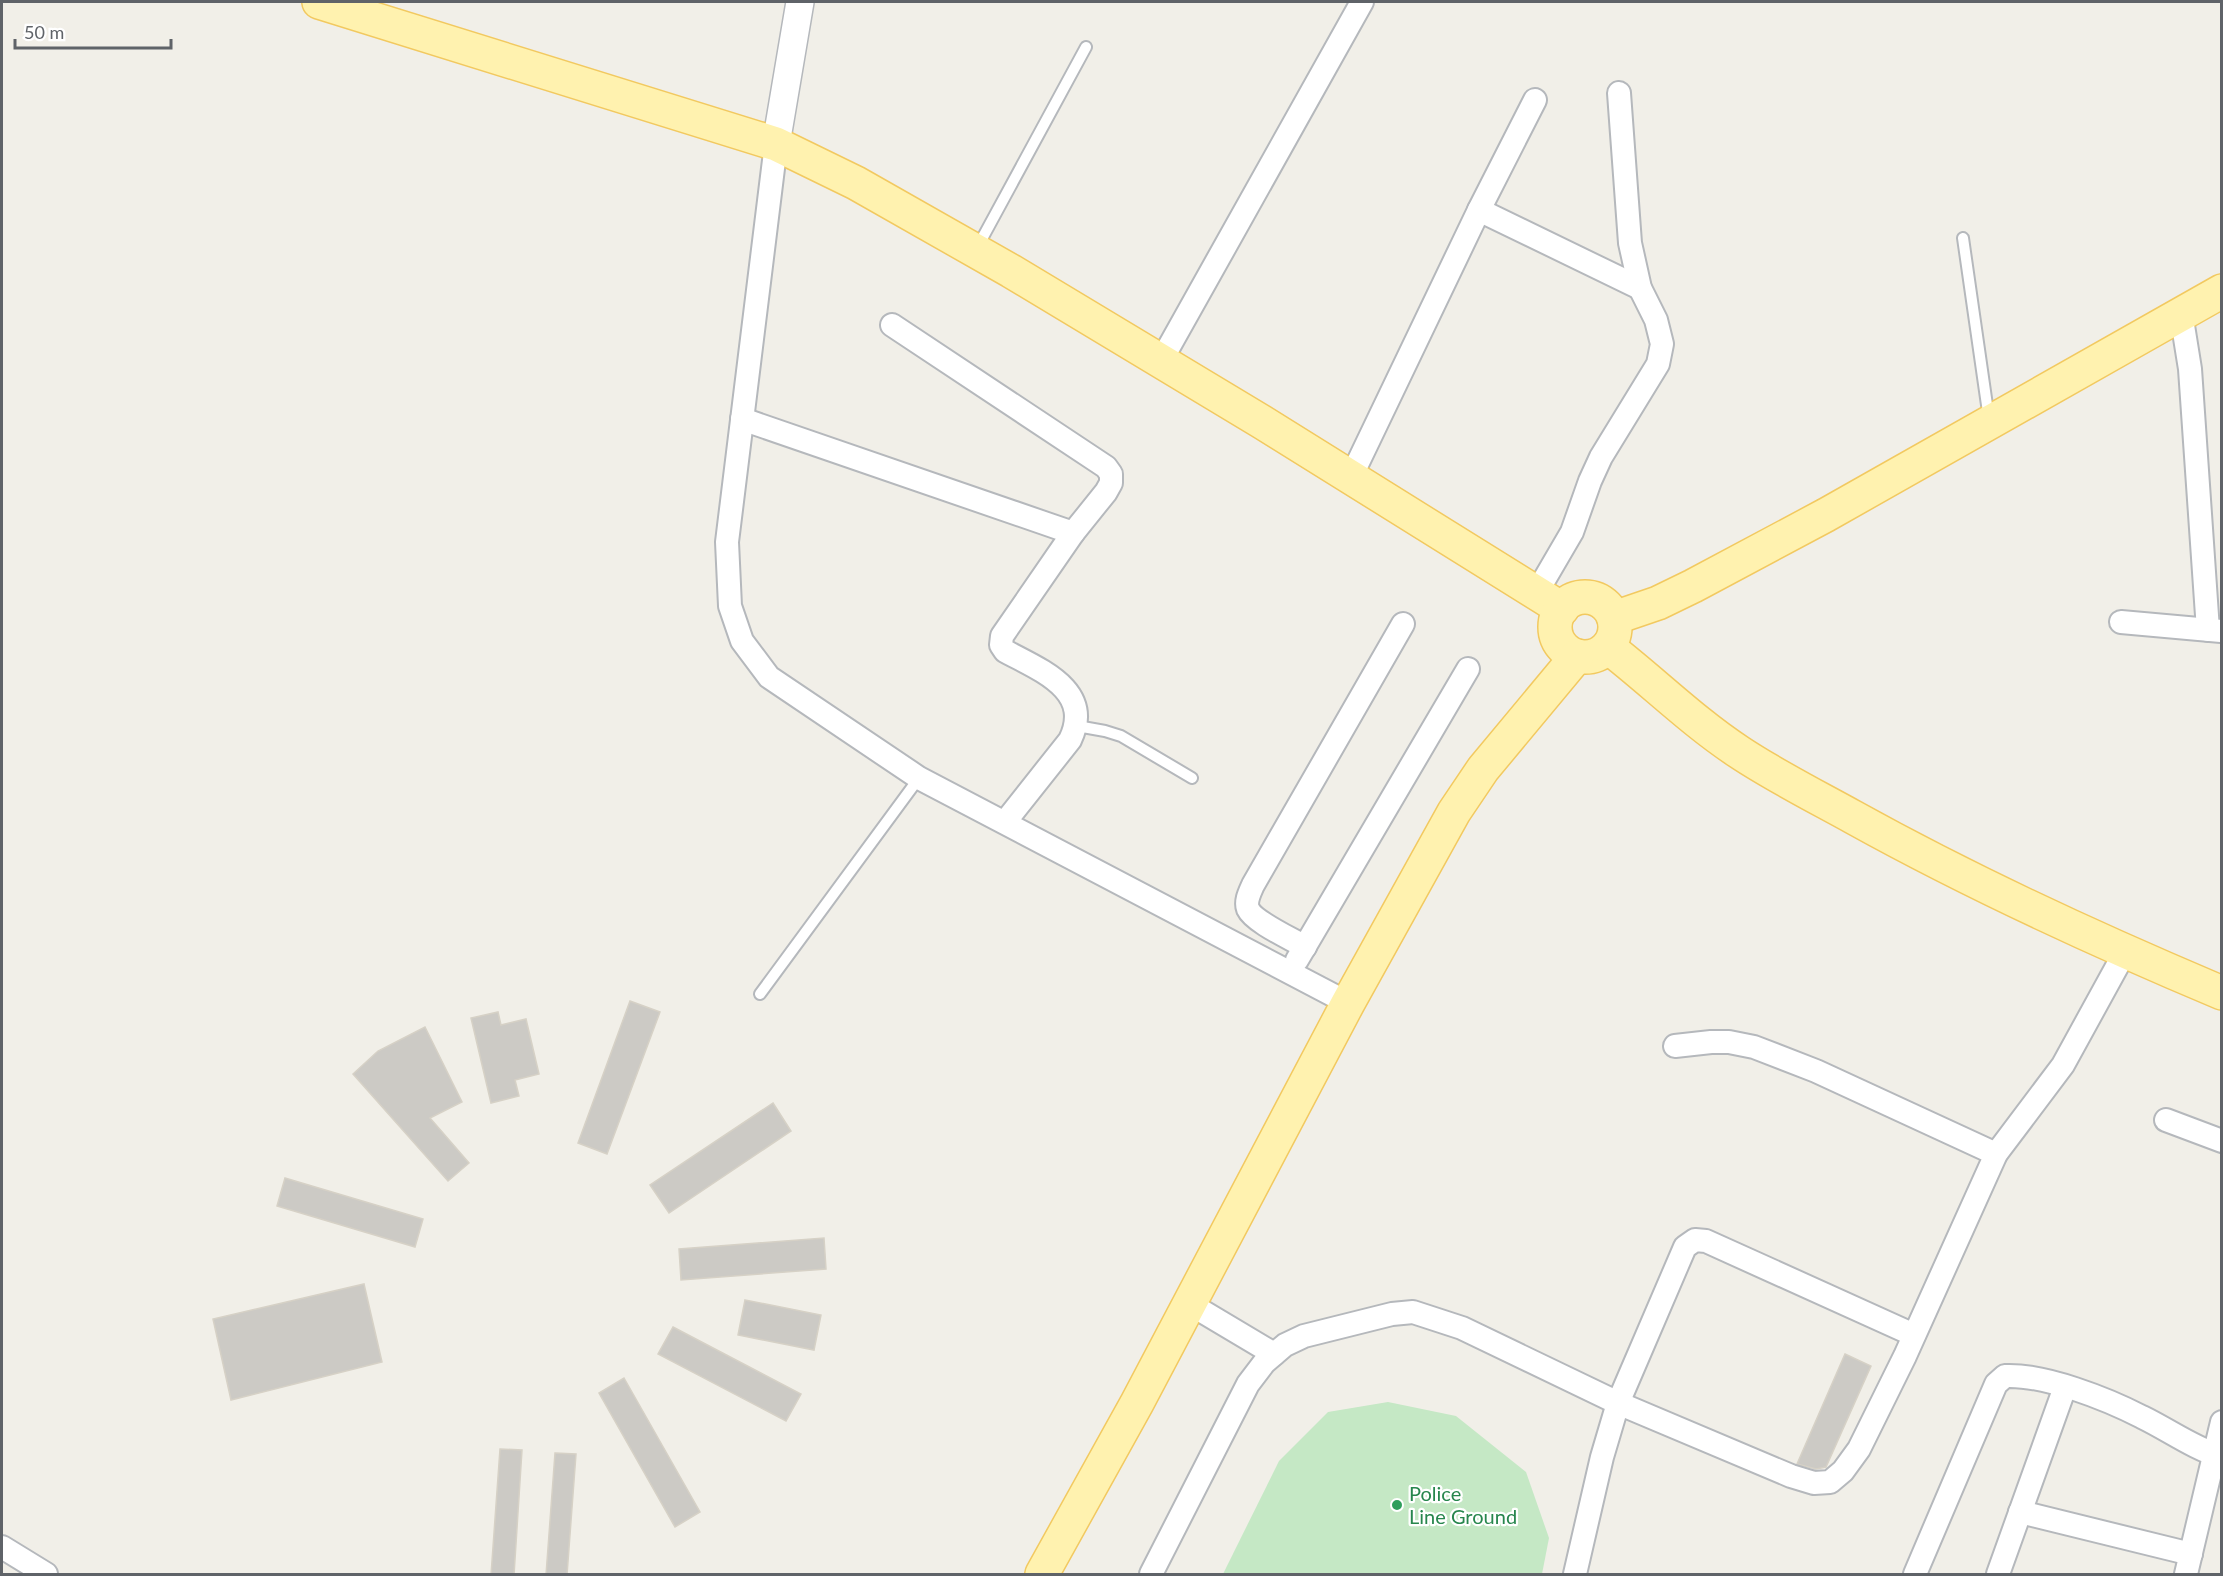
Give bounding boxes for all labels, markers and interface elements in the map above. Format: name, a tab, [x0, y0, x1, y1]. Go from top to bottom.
scale bar	[15, 12, 171, 50]
text: 50 m	[24, 21, 64, 43]
place label: Police Line Ground	[1409, 1481, 1517, 1528]
marker: Police Line Ground	[1390, 1498, 1404, 1512]

